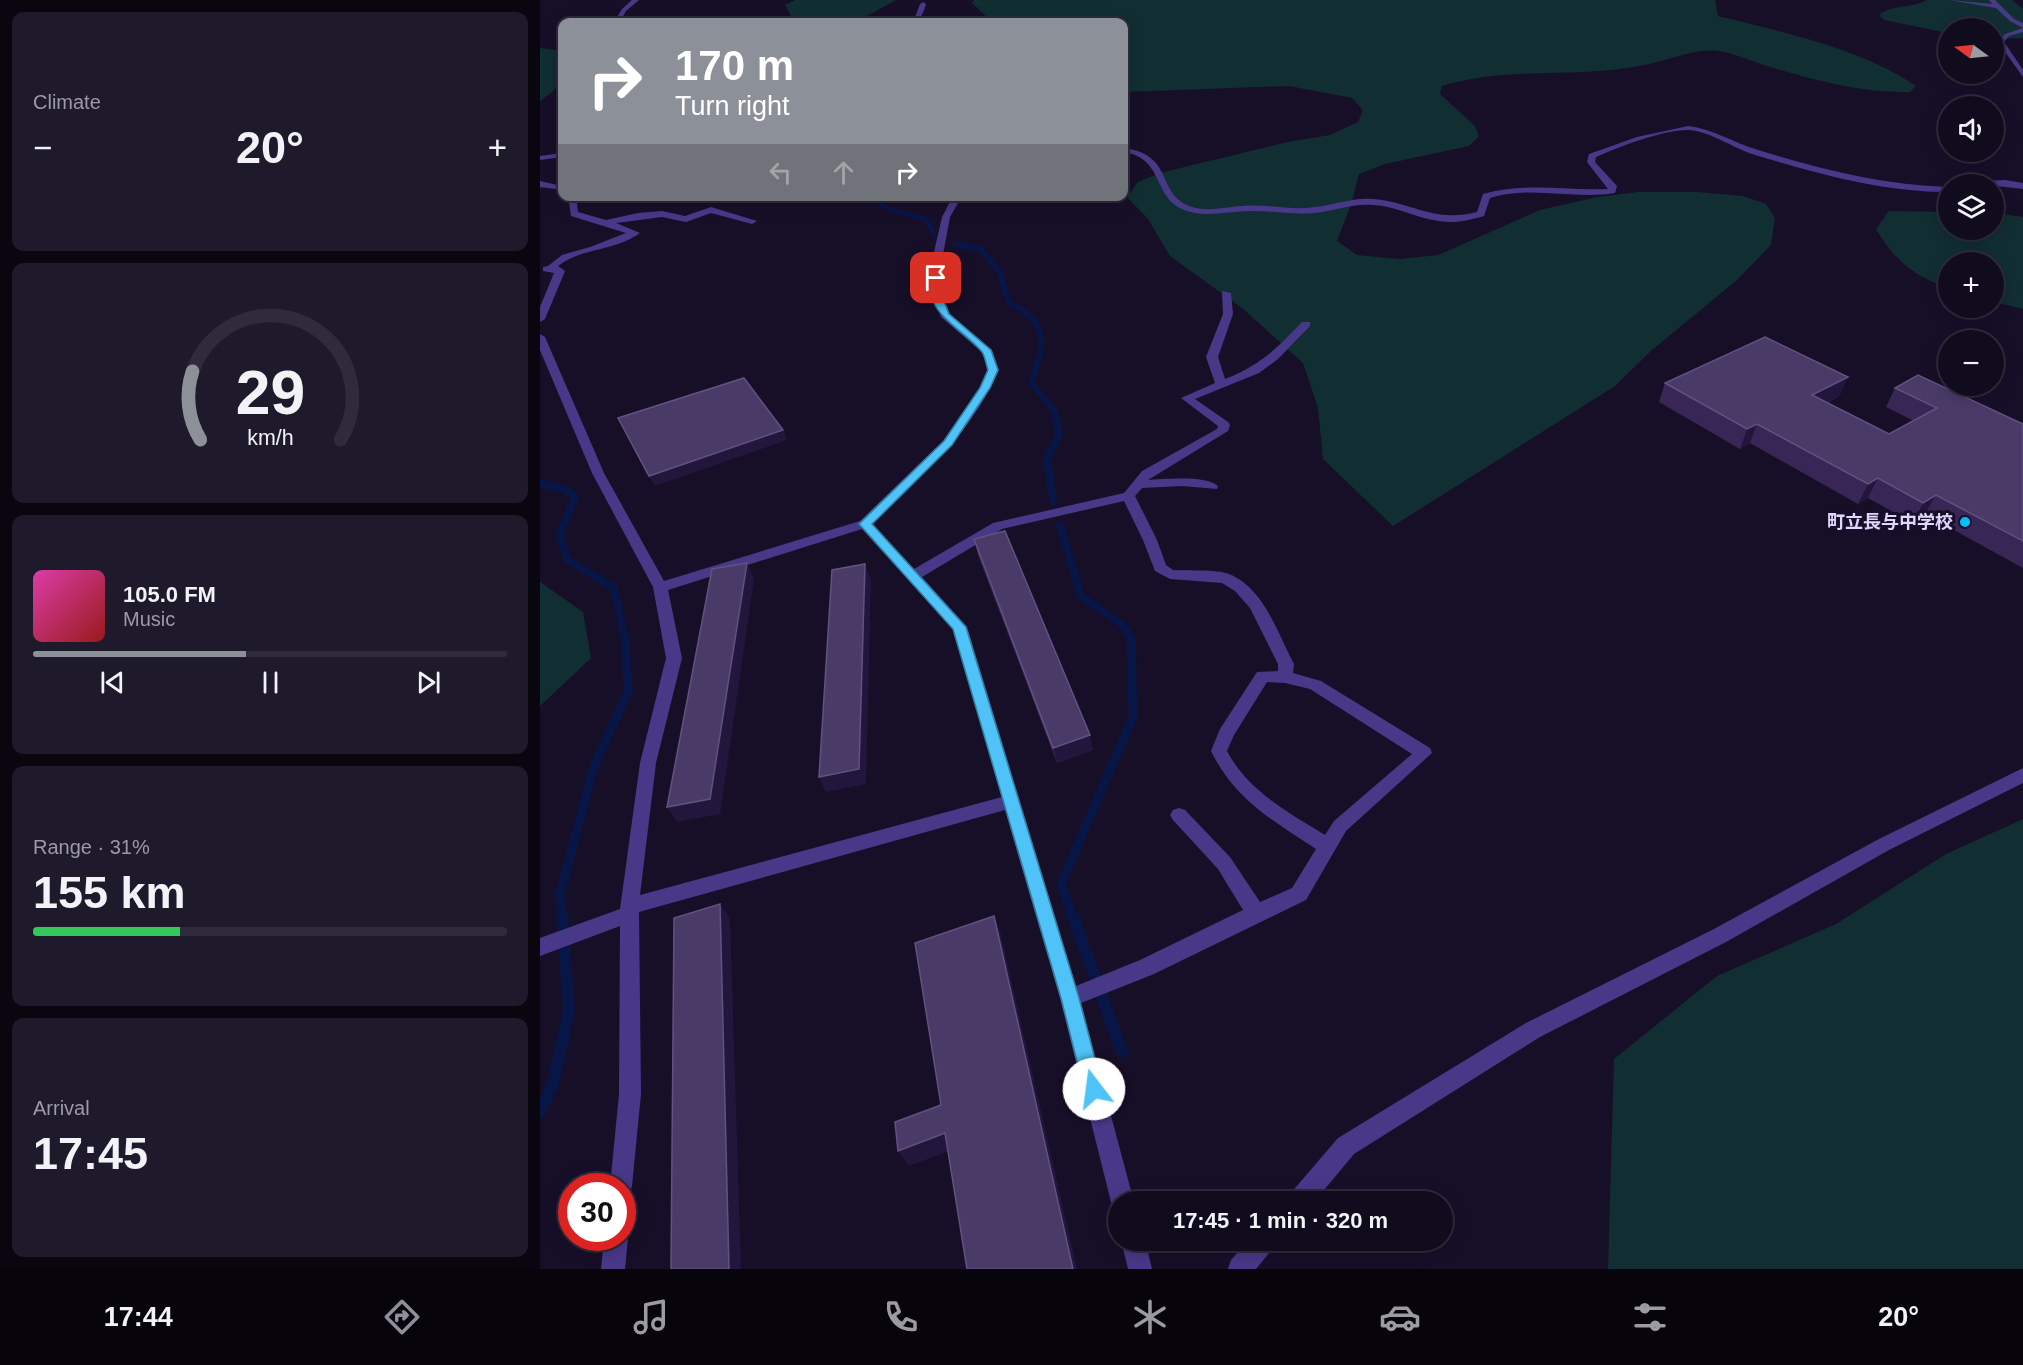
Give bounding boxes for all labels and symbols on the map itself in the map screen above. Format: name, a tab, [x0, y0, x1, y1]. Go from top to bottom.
north arrow	[1938, 18, 2004, 84]
pin	[910, 252, 961, 303]
place label: 町立長与中学校	[1827, 512, 1953, 532]
marker: 町立長与中学校	[1958, 515, 1972, 529]
position arrow	[1062, 1057, 1126, 1121]
speed limit sign: 30	[558, 1173, 636, 1251]

